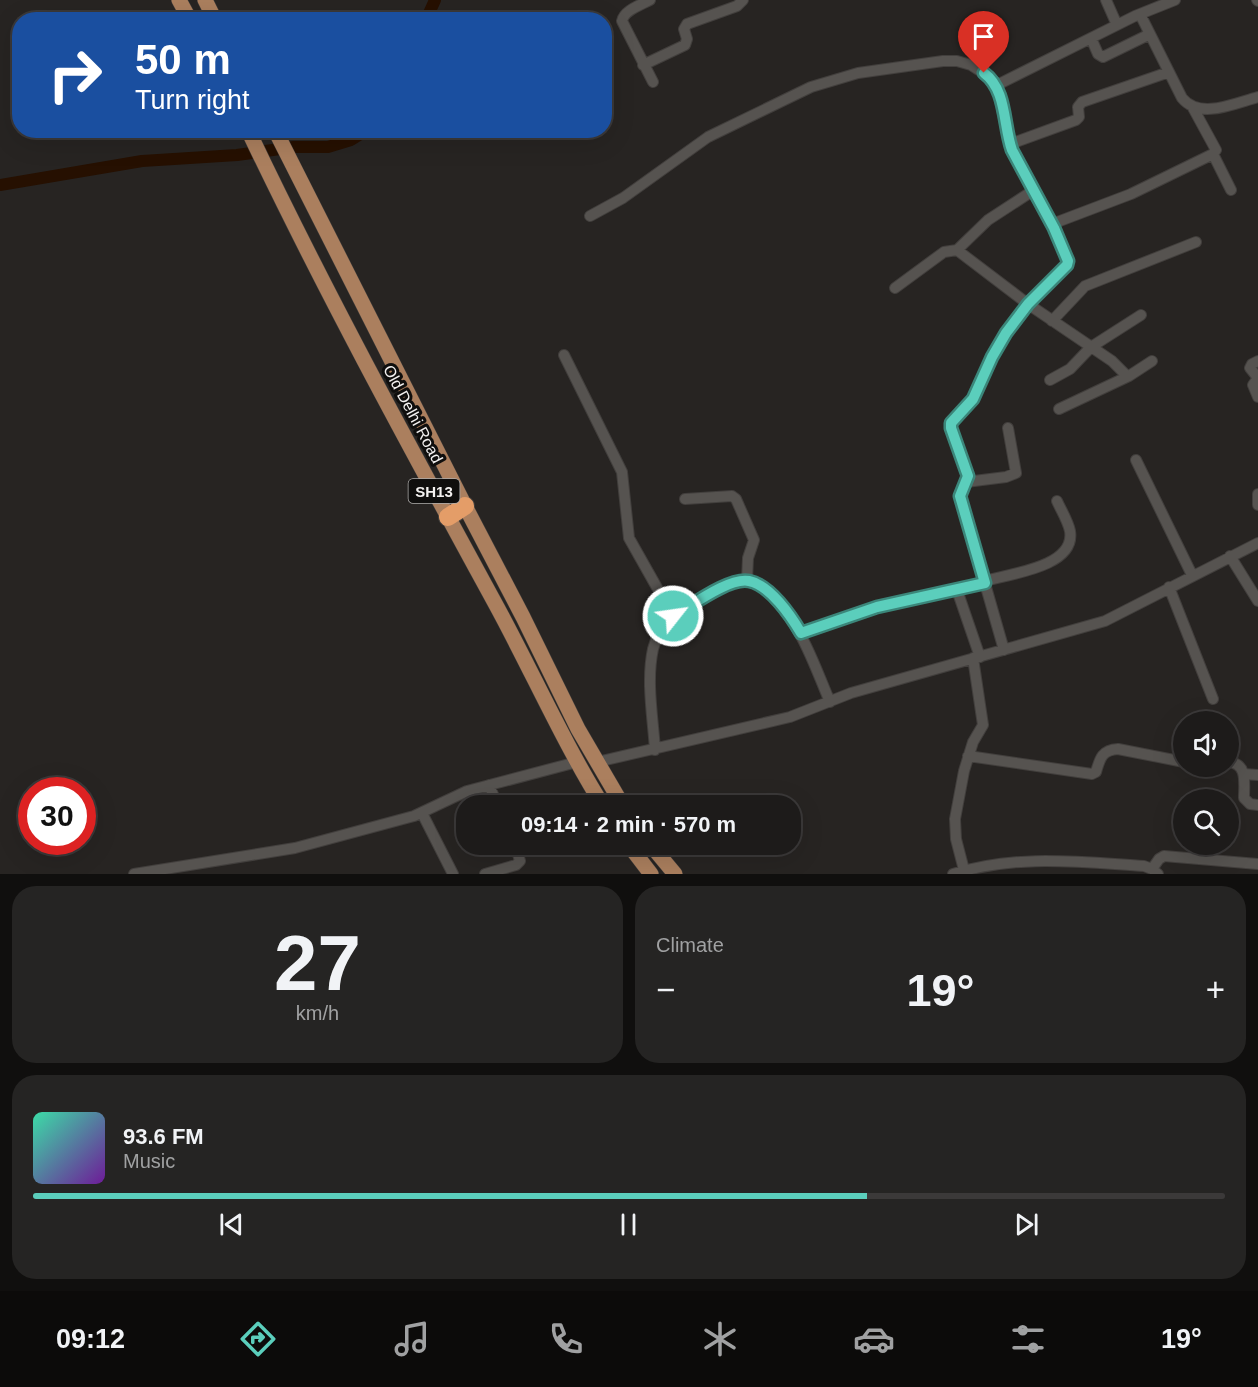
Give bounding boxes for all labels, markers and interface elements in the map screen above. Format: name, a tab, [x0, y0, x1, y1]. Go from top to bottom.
pin	[958, 11, 1009, 73]
icon: arrive	[967, 20, 1000, 53]
icon: right	[36, 36, 114, 114]
text: 50 m	[135, 36, 231, 83]
text: Turn right	[135, 85, 250, 115]
street label: Old Delhi Road	[380, 362, 446, 466]
road number: SH13	[408, 479, 460, 503]
position arrow	[641, 584, 705, 648]
map controls	[1173, 711, 1239, 855]
button: sound	[1173, 711, 1239, 777]
speed limit sign: 30	[18, 777, 96, 855]
button: search	[1173, 789, 1239, 855]
text: 09:14 · 2 min · 570 m	[521, 812, 736, 837]
text: 27	[274, 919, 361, 1007]
text: Climate	[656, 934, 724, 956]
text: 19°	[906, 965, 975, 1016]
text: −	[656, 971, 675, 1008]
text: +	[1206, 971, 1225, 1008]
text: km/h	[296, 1002, 339, 1024]
text: 93.6 FM	[123, 1124, 204, 1149]
text: Music	[123, 1150, 175, 1172]
icon: previous	[215, 1208, 248, 1241]
icon: pause	[612, 1208, 645, 1241]
icon: next	[1010, 1208, 1043, 1241]
icon: directions	[237, 1318, 279, 1360]
icon: music	[391, 1318, 433, 1360]
icon: phone	[545, 1318, 587, 1360]
icon: climate	[699, 1318, 741, 1360]
icon: car	[853, 1318, 895, 1360]
icon: filters	[1007, 1318, 1049, 1360]
text: 09:12	[56, 1324, 125, 1354]
text: 19°	[1161, 1324, 1202, 1354]

